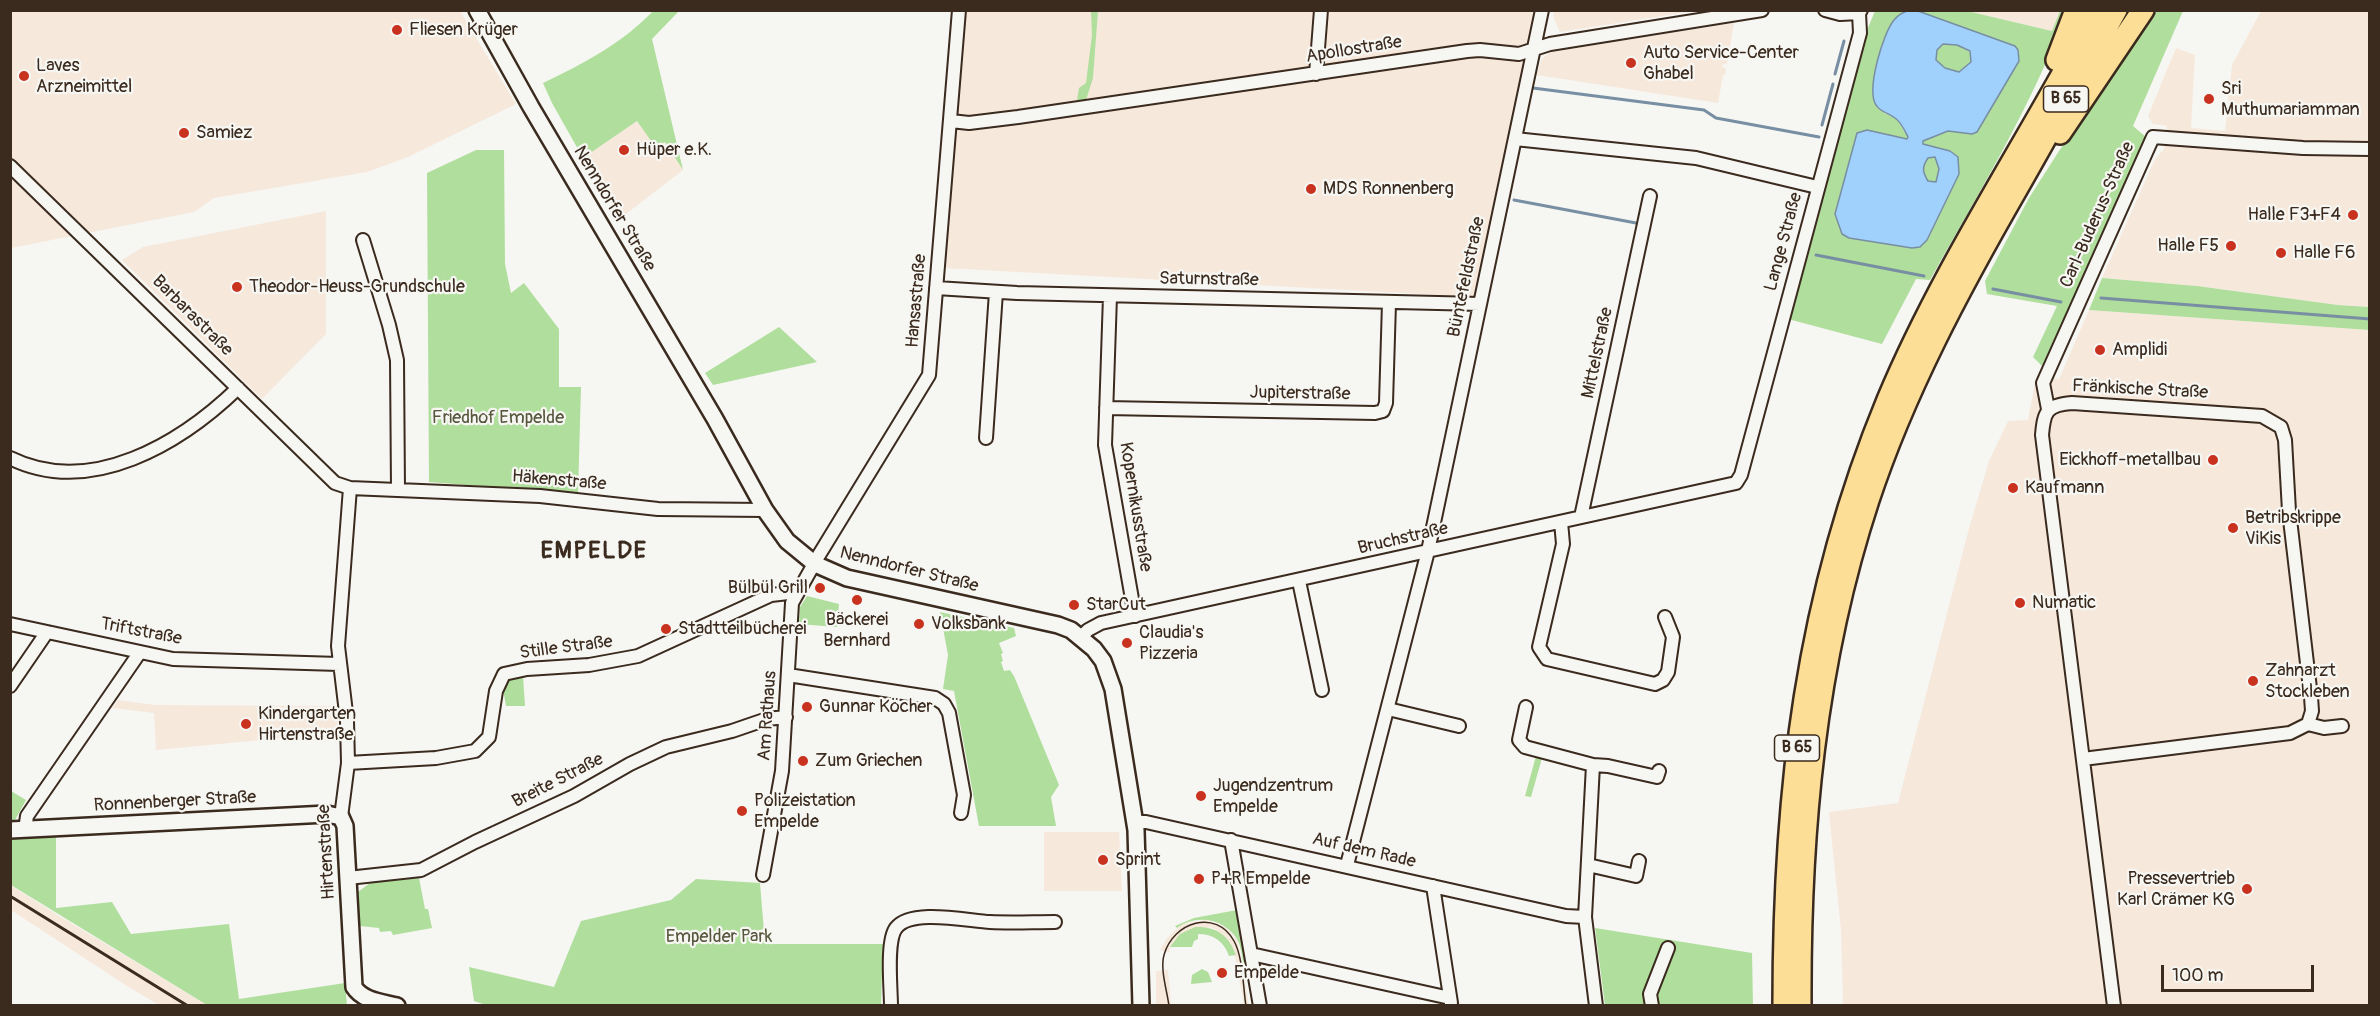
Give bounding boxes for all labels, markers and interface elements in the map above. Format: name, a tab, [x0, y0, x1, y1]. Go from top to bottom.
place label: Fliesen Krüger	[409, 19, 518, 41]
marker: Fliesen Krüger	[390, 23, 404, 37]
street label: Apollostraße	[1304, 32, 1404, 68]
place label: Auto Service-Center Ghabel	[1643, 42, 1799, 84]
place label: Laves Arzneimittel	[36, 55, 132, 98]
marker: Auto Service-Center Ghabel	[1624, 56, 1638, 70]
marker: Laves Arzneimittel	[17, 69, 31, 83]
place label: Sri Muthumariamman	[2221, 78, 2360, 121]
road number: B 65	[2044, 86, 2088, 112]
marker: Sri Muthumariamman	[2202, 92, 2216, 106]
place label: Samiez	[196, 122, 252, 144]
marker: Samiez	[177, 126, 191, 140]
place label: Hüper e.K.	[636, 139, 712, 161]
street label: Carl-Buderus-Straße	[2056, 139, 2140, 291]
street label: Nenndorfer Straße	[568, 142, 660, 276]
marker: Hüper e.K.	[617, 143, 631, 157]
place label: MDS Ronnenberg	[1323, 178, 1454, 200]
marker: MDS Ronnenberg	[1304, 182, 1318, 196]
street label: Lange Straße	[1760, 190, 1808, 294]
place label: Halle F3+F4	[2248, 204, 2341, 226]
marker: Halle F3+F4	[2346, 208, 2360, 222]
street label: Büntefeldstraße	[1444, 215, 1490, 339]
place label: Halle F5	[2157, 235, 2219, 257]
marker: Halle F5	[2224, 239, 2238, 253]
place label: Halle F6	[2293, 242, 2355, 264]
marker: Halle F6	[2274, 246, 2288, 260]
street label: Hansastraße	[902, 253, 932, 349]
street label: Saturnstraße	[1159, 268, 1259, 292]
street label: Barbarastraße	[147, 271, 237, 361]
place label: Theodor-Heuss-Grundschule	[249, 276, 465, 298]
marker: Theodor-Heuss-Grundschule	[230, 280, 244, 294]
street label: Mittelstraße	[1578, 305, 1618, 401]
place label: Amplidi	[2112, 339, 2167, 361]
marker: Amplidi	[2093, 343, 2107, 357]
street label: Fränkische Straße	[2071, 376, 2209, 404]
street label: Jupiterstraße	[1249, 382, 1351, 406]
park label: Friedhof Empelde	[432, 407, 564, 429]
street label: Kopernikusstraße	[1114, 440, 1156, 574]
place label: Eickhoff-metallbau	[2059, 449, 2201, 471]
marker: Eickhoff-metallbau	[2206, 453, 2220, 467]
street label: Häkenstraße	[511, 466, 607, 496]
place label: Kaufmann	[2025, 477, 2104, 499]
marker: Kaufmann	[2006, 481, 2020, 495]
place label: Betribskrippe ViKis	[2245, 507, 2341, 550]
street label: Bruchstraße	[1356, 518, 1450, 560]
marker: Betribskrippe ViKis	[2226, 521, 2240, 535]
district label: EMPELDE	[540, 538, 648, 566]
street label: Nenndorfer Straße	[837, 542, 981, 598]
place label: Bülbül Grill	[728, 577, 808, 599]
marker: Bülbül Grill	[813, 581, 827, 595]
place label: Numatic	[2032, 592, 2096, 614]
marker: Bäckerei Bernhard	[850, 593, 864, 607]
place label: StarCut	[1086, 594, 1146, 616]
marker: Numatic	[2013, 596, 2027, 610]
marker: StarCut	[1067, 598, 1081, 612]
place label: Bäckerei Bernhard	[823, 609, 891, 652]
place label: Volksbank	[931, 613, 1006, 635]
street label: Triftstraße	[98, 614, 184, 650]
marker: Volksbank	[912, 617, 926, 631]
place label: Stadtteilbücherei	[678, 618, 807, 640]
marker: Stadtteilbücherei	[659, 622, 673, 636]
place label: Claudia's Pizzeria	[1139, 622, 1203, 664]
street label: Stille Straße	[518, 632, 614, 664]
marker: Claudia's Pizzeria	[1120, 636, 1134, 650]
place label: Zahnarzt Stockleben	[2265, 660, 2350, 702]
street label: Am Rathaus	[754, 670, 782, 762]
marker: Zahnarzt Stockleben	[2246, 674, 2260, 688]
place label: Gunnar Köcher	[819, 696, 933, 718]
marker: Gunnar Köcher	[800, 700, 814, 714]
place label: Kindergarten Hirtenstraße	[258, 703, 356, 746]
marker: Kindergarten Hirtenstraße	[239, 717, 253, 731]
road number: B 65	[1774, 735, 1820, 761]
street label: Breite Straße	[509, 749, 607, 813]
place label: Zum Griechen	[815, 750, 922, 772]
marker: Zum Griechen	[796, 754, 810, 768]
place label: Jugendzentrum Empelde	[1213, 775, 1333, 818]
street label: Ronnenberger Straße	[93, 787, 257, 817]
marker: Jugendzentrum Empelde	[1194, 789, 1208, 803]
place label: Polizeistation Empelde	[754, 790, 856, 832]
street label: Hirtenstraße	[314, 804, 340, 900]
marker: Polizeistation Empelde	[735, 804, 749, 818]
street label: Auf dem Rade	[1310, 829, 1418, 873]
place label: Sprint	[1115, 849, 1161, 871]
marker: Sprint	[1096, 853, 1110, 867]
place label: P+R Empelde	[1211, 868, 1310, 890]
place label: Pressevertrieb Karl Crämer KG	[2117, 868, 2235, 910]
marker: P+R Empelde	[1192, 872, 1206, 886]
marker: Pressevertrieb Karl Crämer KG	[2240, 882, 2254, 896]
park label: Empelder Park	[666, 926, 772, 948]
scale bar	[2164, 953, 2317, 991]
place label: Empelde	[1234, 962, 1299, 984]
text: 100 m	[2172, 964, 2224, 987]
marker: Empelde	[1215, 966, 1229, 980]

